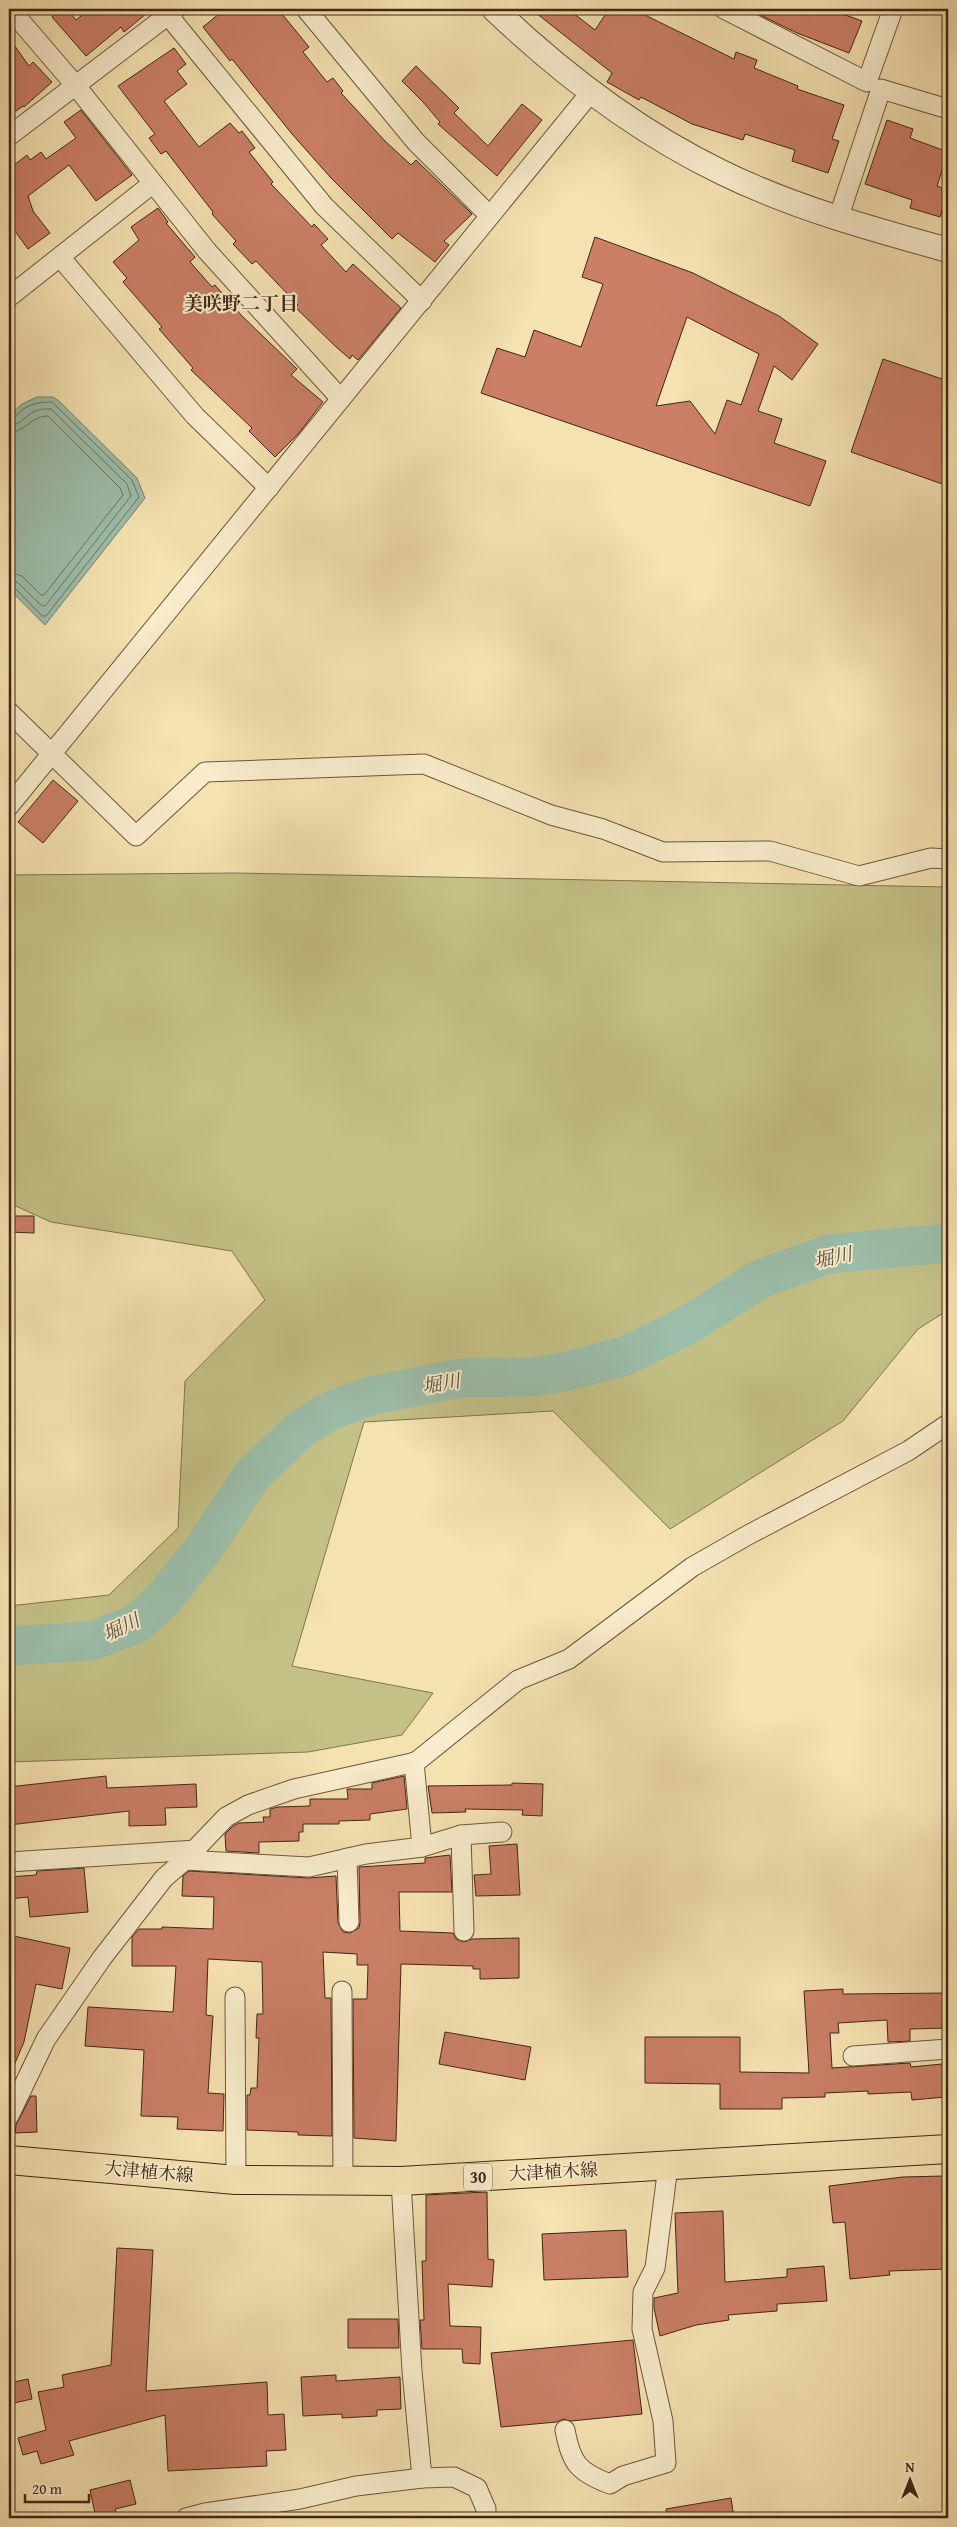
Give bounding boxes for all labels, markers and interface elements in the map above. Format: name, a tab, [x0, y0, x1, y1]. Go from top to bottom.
district label: 美咲野二丁目	[184, 289, 298, 317]
water label: 堀川	[811, 1239, 856, 1275]
water label: 堀川	[420, 1366, 464, 1400]
water label: 堀川	[98, 1605, 146, 1648]
street label: 大津植木線	[103, 2154, 195, 2189]
street label: 大津植木線	[507, 2156, 599, 2187]
road number: 30	[464, 2164, 492, 2190]
north arrow	[884, 2454, 934, 2504]
text: N	[905, 2457, 915, 2477]
scale bar	[25, 2472, 89, 2504]
text: 20 m	[32, 2478, 63, 2499]

